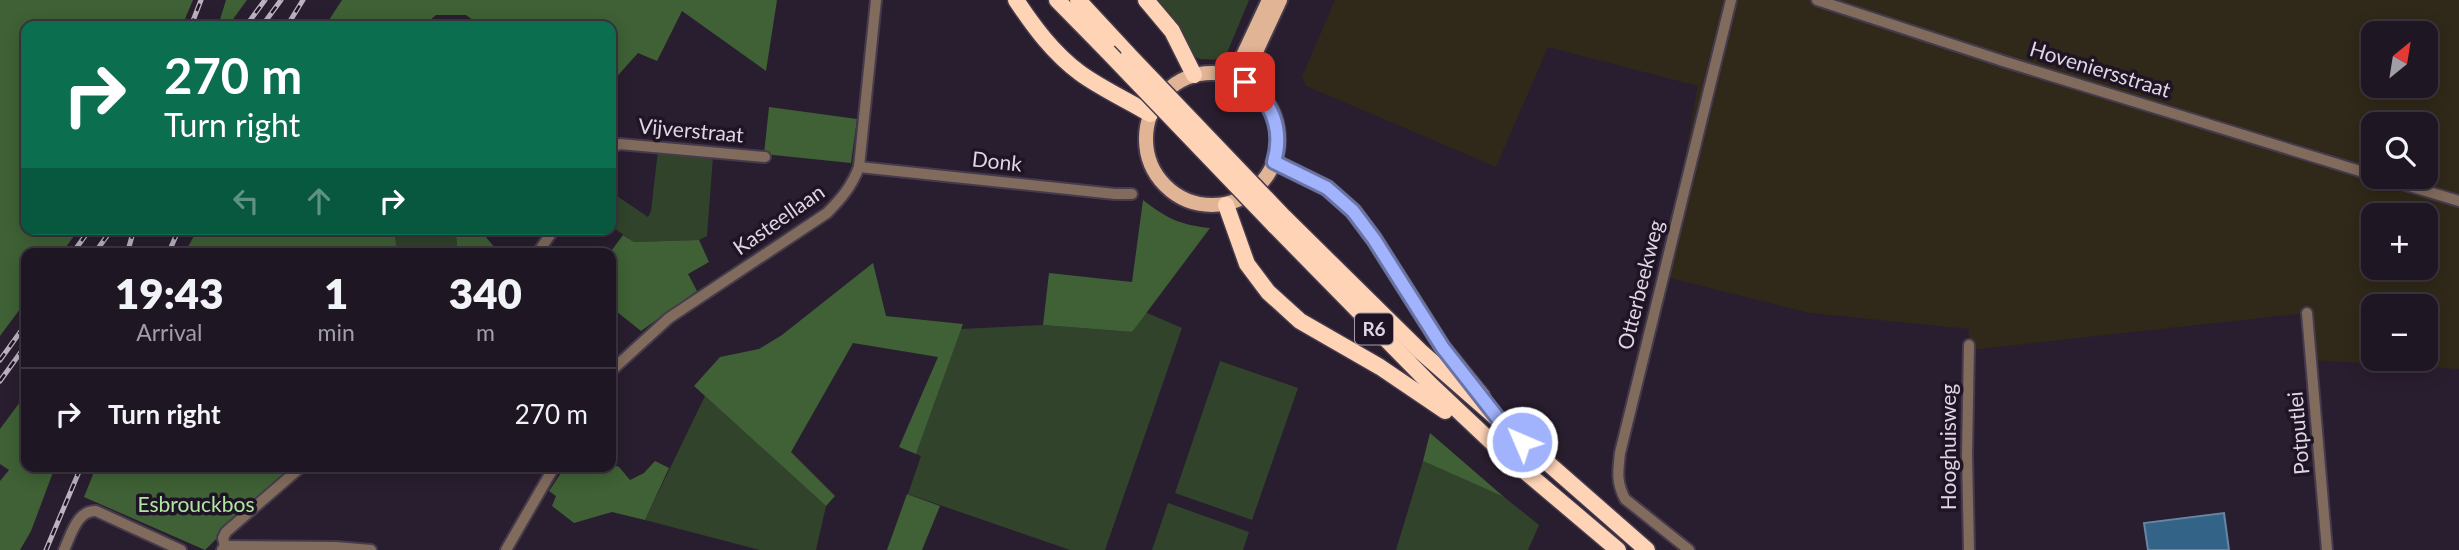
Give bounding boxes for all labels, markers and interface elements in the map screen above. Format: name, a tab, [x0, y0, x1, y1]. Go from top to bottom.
north arrow	[2361, 21, 2438, 98]
map controls	[2361, 21, 2438, 371]
street label: Hoveniersstraat	[2027, 35, 2174, 102]
text: 270 m	[164, 46, 302, 104]
icon: right	[49, 49, 140, 140]
pin	[1215, 52, 1275, 112]
icon: arrive	[1226, 63, 1264, 101]
text: Turn right	[164, 105, 300, 144]
street label: Vijverstraat	[637, 112, 745, 147]
button: search	[2361, 112, 2438, 189]
street label: Donk	[971, 145, 1024, 176]
street label: Kasteellaan	[728, 178, 829, 259]
icon: left	[227, 182, 265, 220]
icon: ahead	[300, 182, 338, 220]
icon: right	[373, 182, 411, 220]
button: +	[2361, 203, 2438, 280]
street label: Otterbeekweg	[1611, 217, 1668, 352]
text: 19:43	[115, 268, 224, 318]
text: 1	[324, 268, 348, 318]
text: 340	[449, 268, 522, 318]
button: −	[2361, 294, 2438, 371]
road number: R6	[1355, 314, 1393, 344]
text: Arrival	[136, 318, 202, 346]
text: min	[318, 318, 355, 346]
text: m	[476, 318, 495, 346]
street label: Hooghuisweg	[1935, 384, 1960, 510]
street label: Potputlei	[2281, 390, 2314, 476]
icon: right	[49, 395, 87, 433]
text: Turn right	[108, 398, 221, 430]
text: 270 m	[515, 398, 588, 430]
position arrow	[1485, 405, 1559, 479]
park label: Esbrouckbos	[137, 491, 255, 516]

